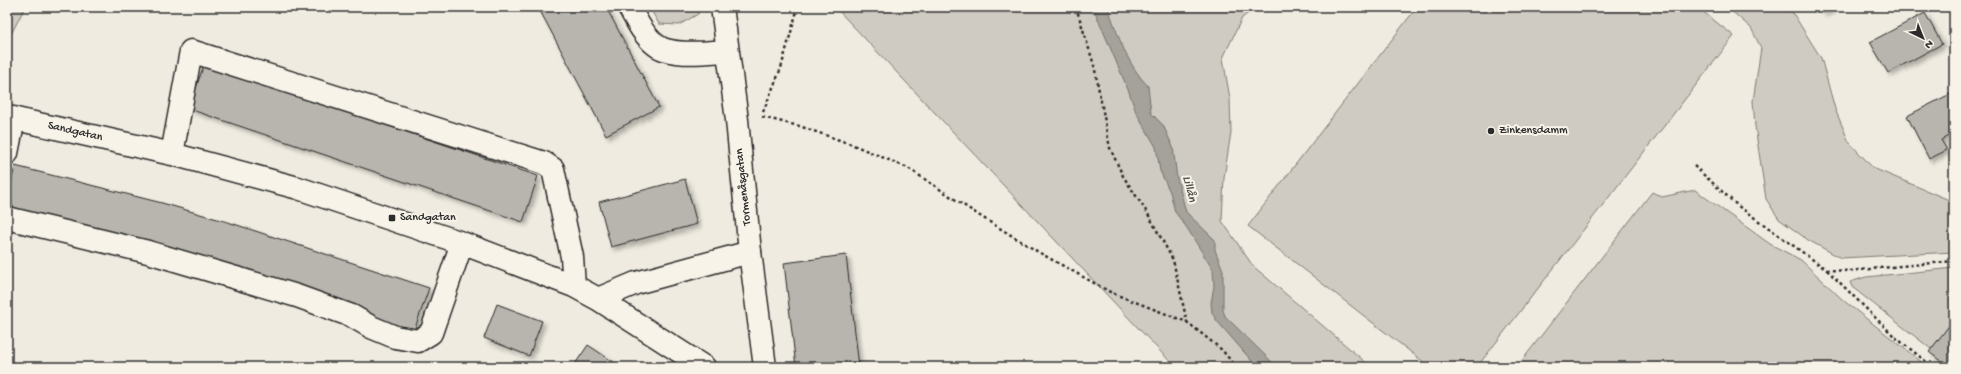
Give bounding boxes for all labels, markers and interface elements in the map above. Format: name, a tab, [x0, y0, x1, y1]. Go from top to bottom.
north arrow	[1903, 18, 1943, 58]
text: N	[1922, 37, 1935, 51]
street label: Sandgatan	[46, 119, 104, 145]
place label: Zinkensdamm	[1499, 124, 1568, 138]
marker: Zinkensdamm	[1486, 126, 1496, 136]
street label: Tormenåsgatan	[733, 148, 755, 227]
water label: Lillån	[1178, 174, 1200, 205]
place label: Sandgatan	[400, 211, 456, 225]
marker: Sandgatan	[387, 213, 397, 223]

